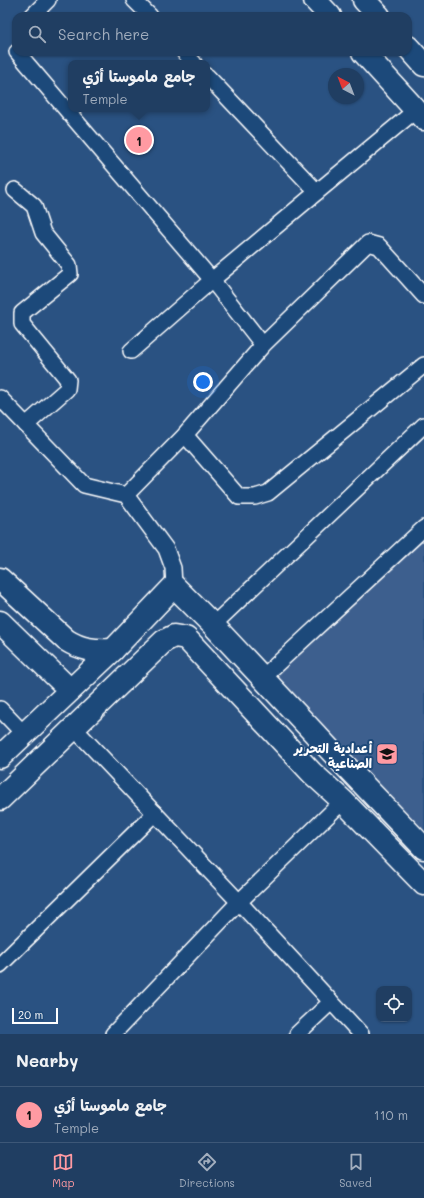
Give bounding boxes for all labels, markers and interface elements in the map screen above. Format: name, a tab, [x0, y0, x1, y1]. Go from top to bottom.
search box	[12, 12, 412, 56]
icon: search	[26, 23, 48, 45]
text: Search here	[58, 24, 149, 44]
popup	[68, 60, 210, 112]
text: جامع ماموستا أژي	[83, 66, 195, 86]
north arrow	[328, 68, 364, 104]
text: Temple	[83, 90, 128, 107]
pin: 1	[126, 125, 152, 155]
your location	[193, 372, 213, 392]
place label: أعدادية التحرير الصناعية	[292, 739, 373, 772]
school or university icon: أعدادية التحرير الصناعية	[374, 741, 400, 767]
map controls	[376, 986, 412, 1022]
button: locate	[376, 986, 412, 1022]
scale bar	[12, 1006, 58, 1025]
text: 20 m	[18, 1007, 43, 1022]
text: Nearby	[16, 1049, 78, 1071]
text: جامع ماموستا أژي	[54, 1095, 167, 1115]
text: 1	[26, 1106, 32, 1123]
text: 110 m	[374, 1106, 408, 1123]
text: Temple	[54, 1119, 99, 1136]
tab: Map	[52, 1151, 75, 1190]
tab: Directions	[179, 1151, 235, 1190]
tab: Saved	[339, 1151, 372, 1190]

